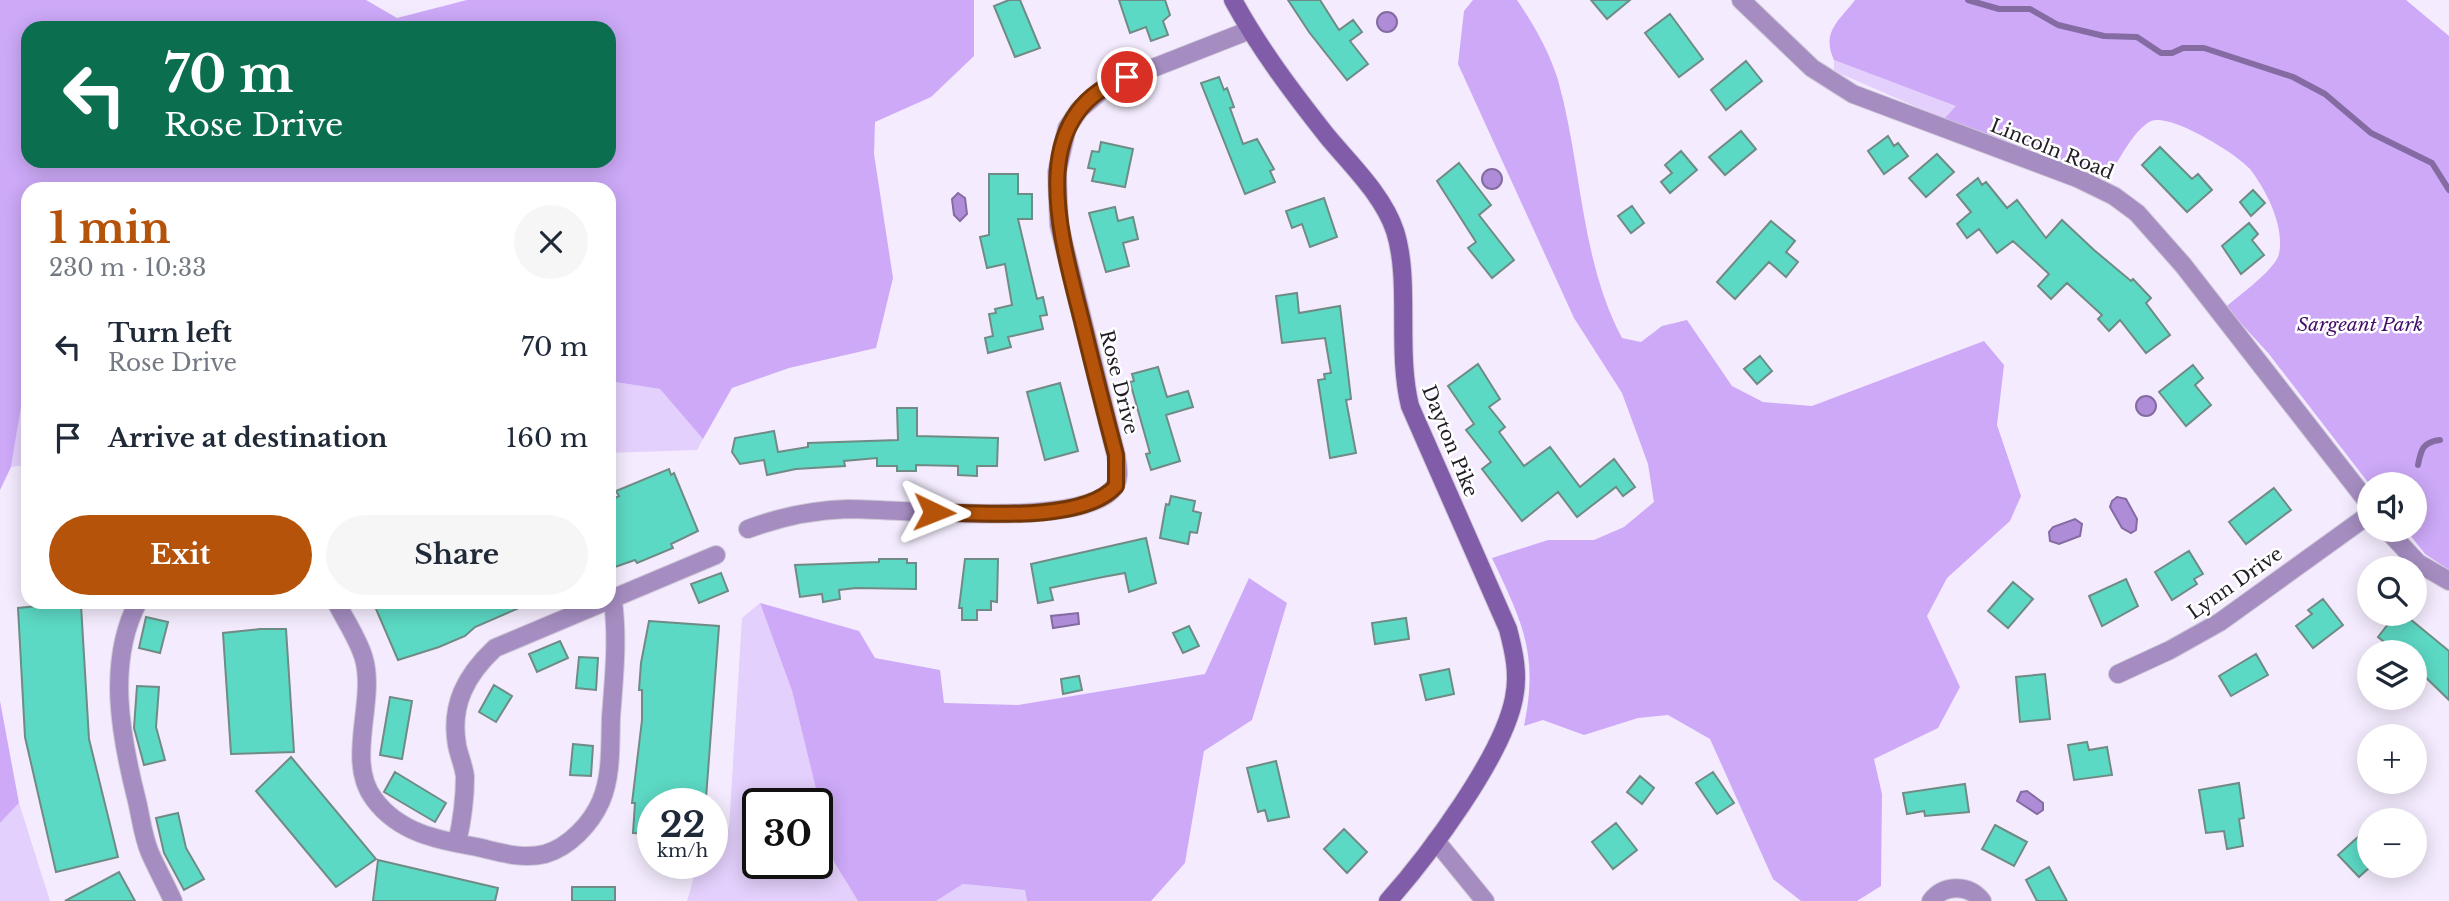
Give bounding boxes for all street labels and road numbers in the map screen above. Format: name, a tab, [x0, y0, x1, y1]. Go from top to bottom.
street label: Lincoln Road	[1987, 114, 2117, 184]
street label: Rose Drive	[1095, 328, 1143, 436]
street label: Dayton Pike	[1417, 382, 1483, 500]
street label: Lynn Drive	[2183, 542, 2287, 624]

